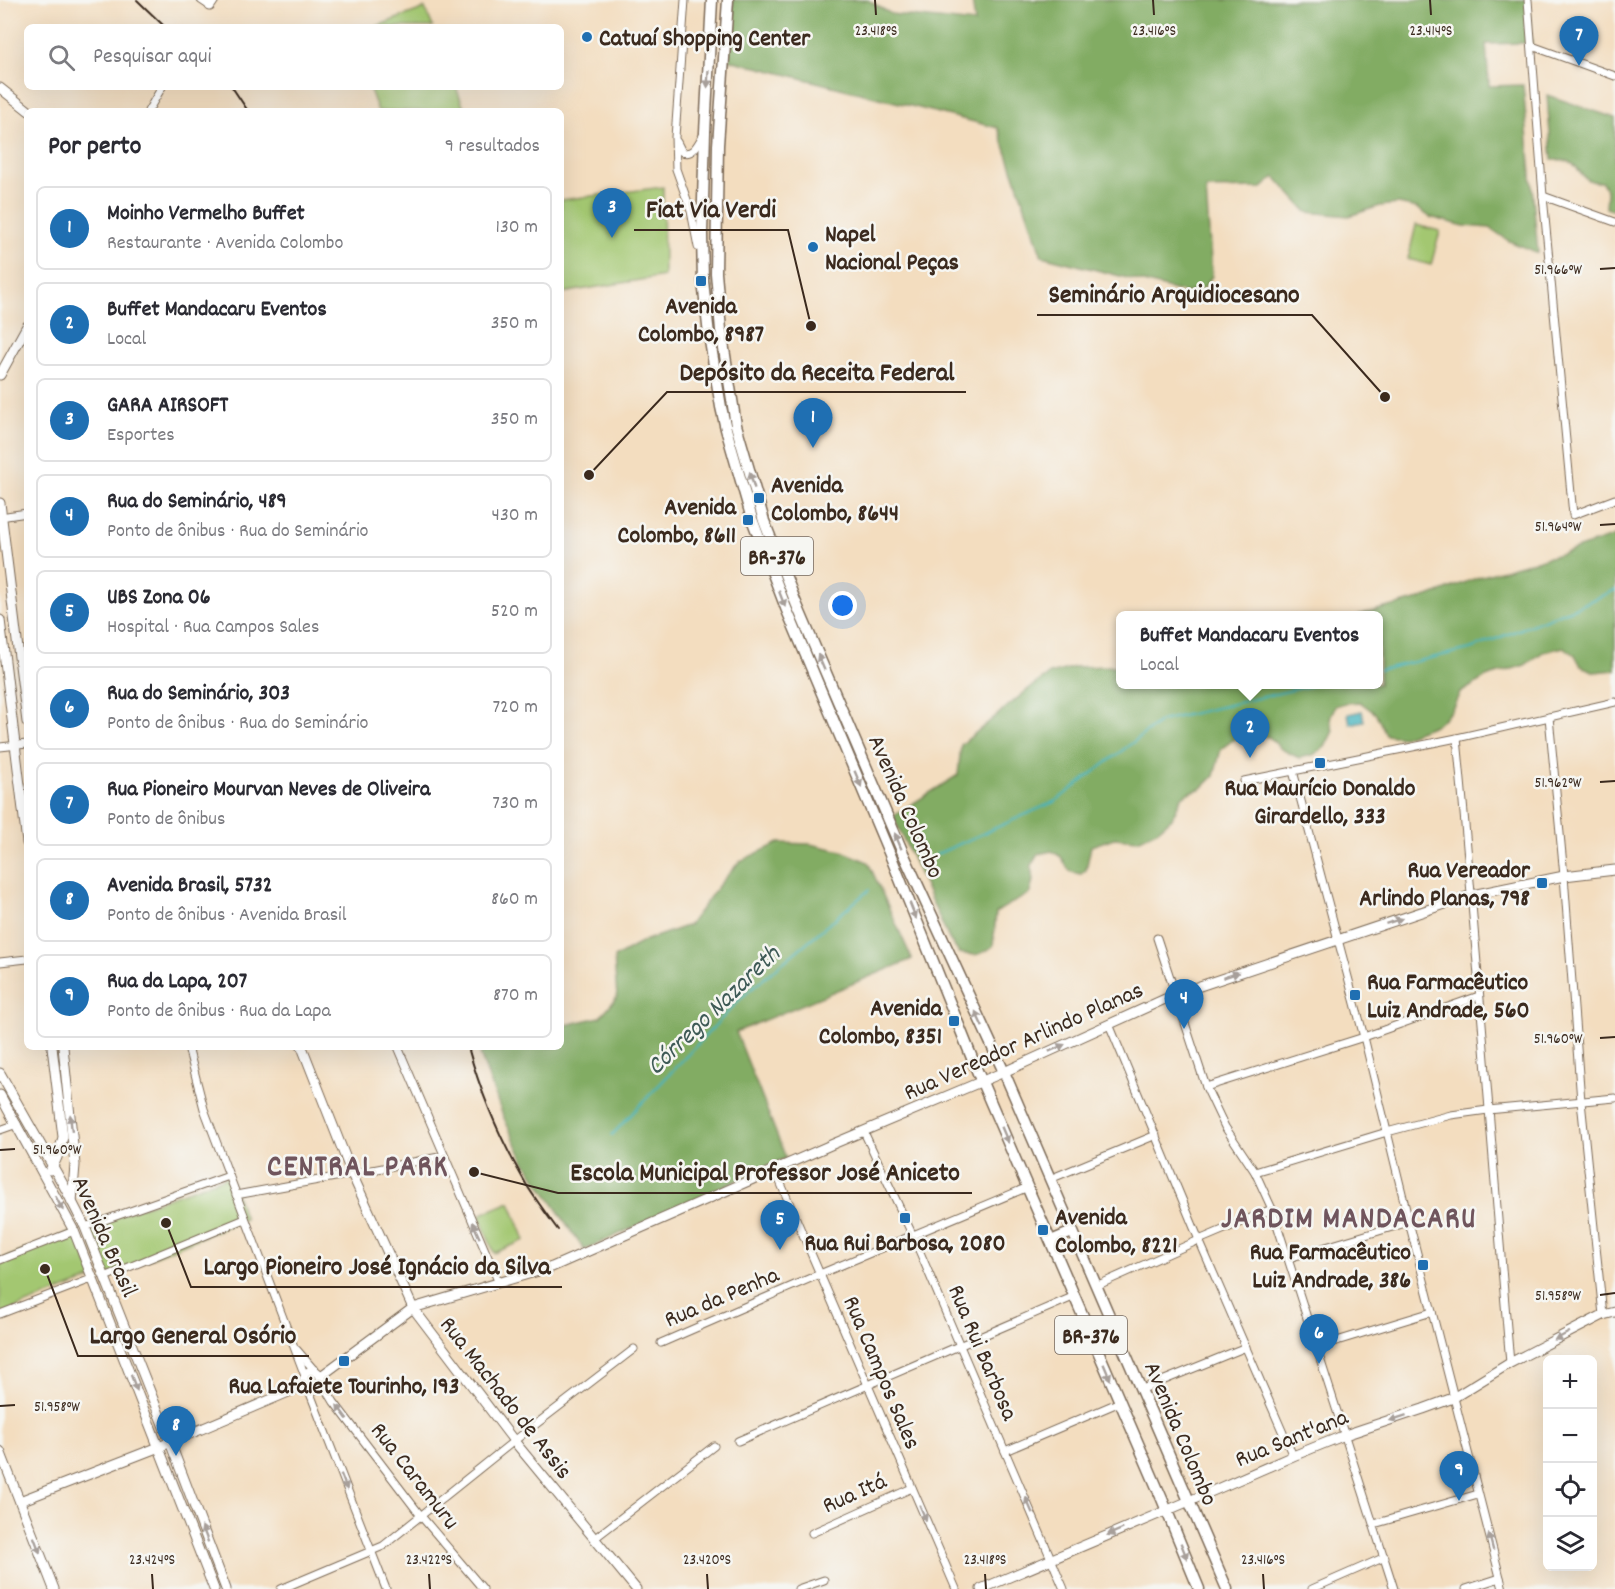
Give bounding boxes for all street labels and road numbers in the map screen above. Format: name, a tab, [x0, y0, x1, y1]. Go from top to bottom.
road number: BR-376	[741, 537, 813, 575]
street label: Avenida Colombo	[857, 730, 951, 884]
street label: Rua Vereador Arlindo Planas	[899, 975, 1149, 1111]
street label: Avenida Brasil	[62, 1171, 145, 1303]
street label: Rua da Penha	[660, 1259, 785, 1338]
street label: Rua Rui Barbosa	[937, 1280, 1025, 1427]
street label: Rua Campos Sales	[833, 1291, 928, 1455]
street label: Rua Machado de Assis	[430, 1310, 579, 1488]
road number: BR-376	[1055, 1316, 1127, 1354]
street label: Avenida Colombo	[1134, 1357, 1225, 1512]
street label: Rua Sant'ana	[1231, 1401, 1354, 1478]
street label: Rua Caramuru	[361, 1416, 466, 1538]
street label: Rua Itá	[818, 1466, 893, 1524]

